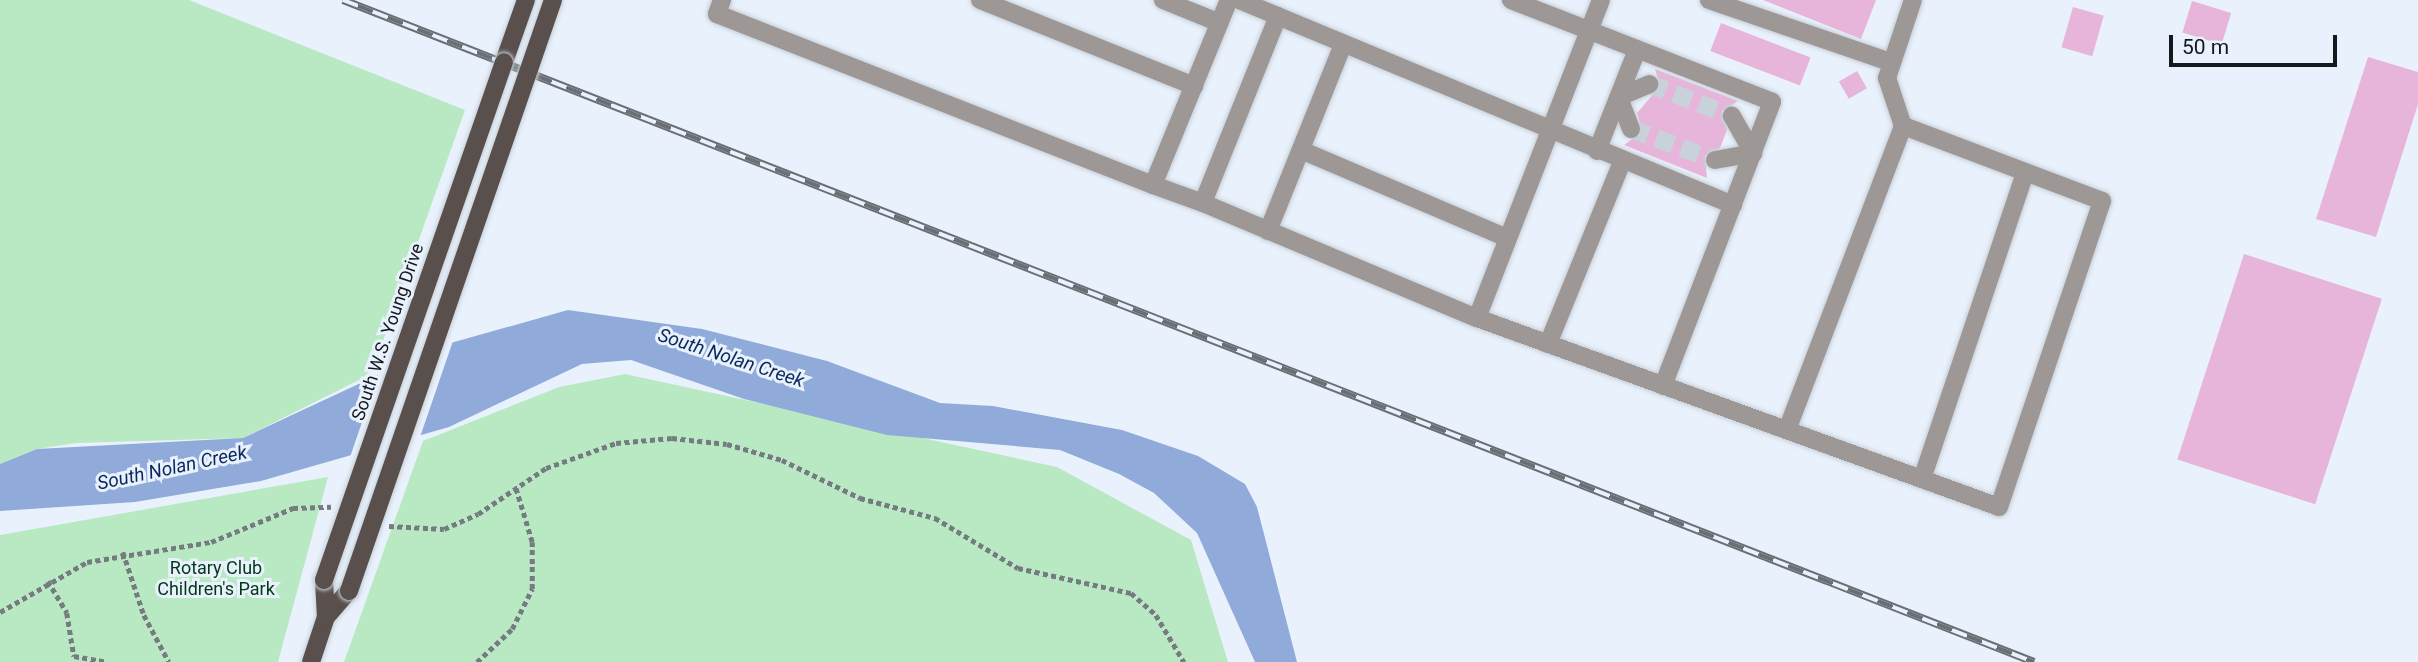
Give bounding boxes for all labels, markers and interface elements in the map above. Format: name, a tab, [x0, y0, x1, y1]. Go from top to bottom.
scale bar	[2173, 21, 2341, 65]
text: 50 m	[2182, 35, 2229, 59]
street label: South W.S. Young Drive	[348, 241, 428, 423]
water label: South Nolan Creek	[655, 324, 807, 392]
water label: South Nolan Creek	[95, 441, 249, 495]
park label: Rotary Club Children's Park	[157, 558, 275, 600]

